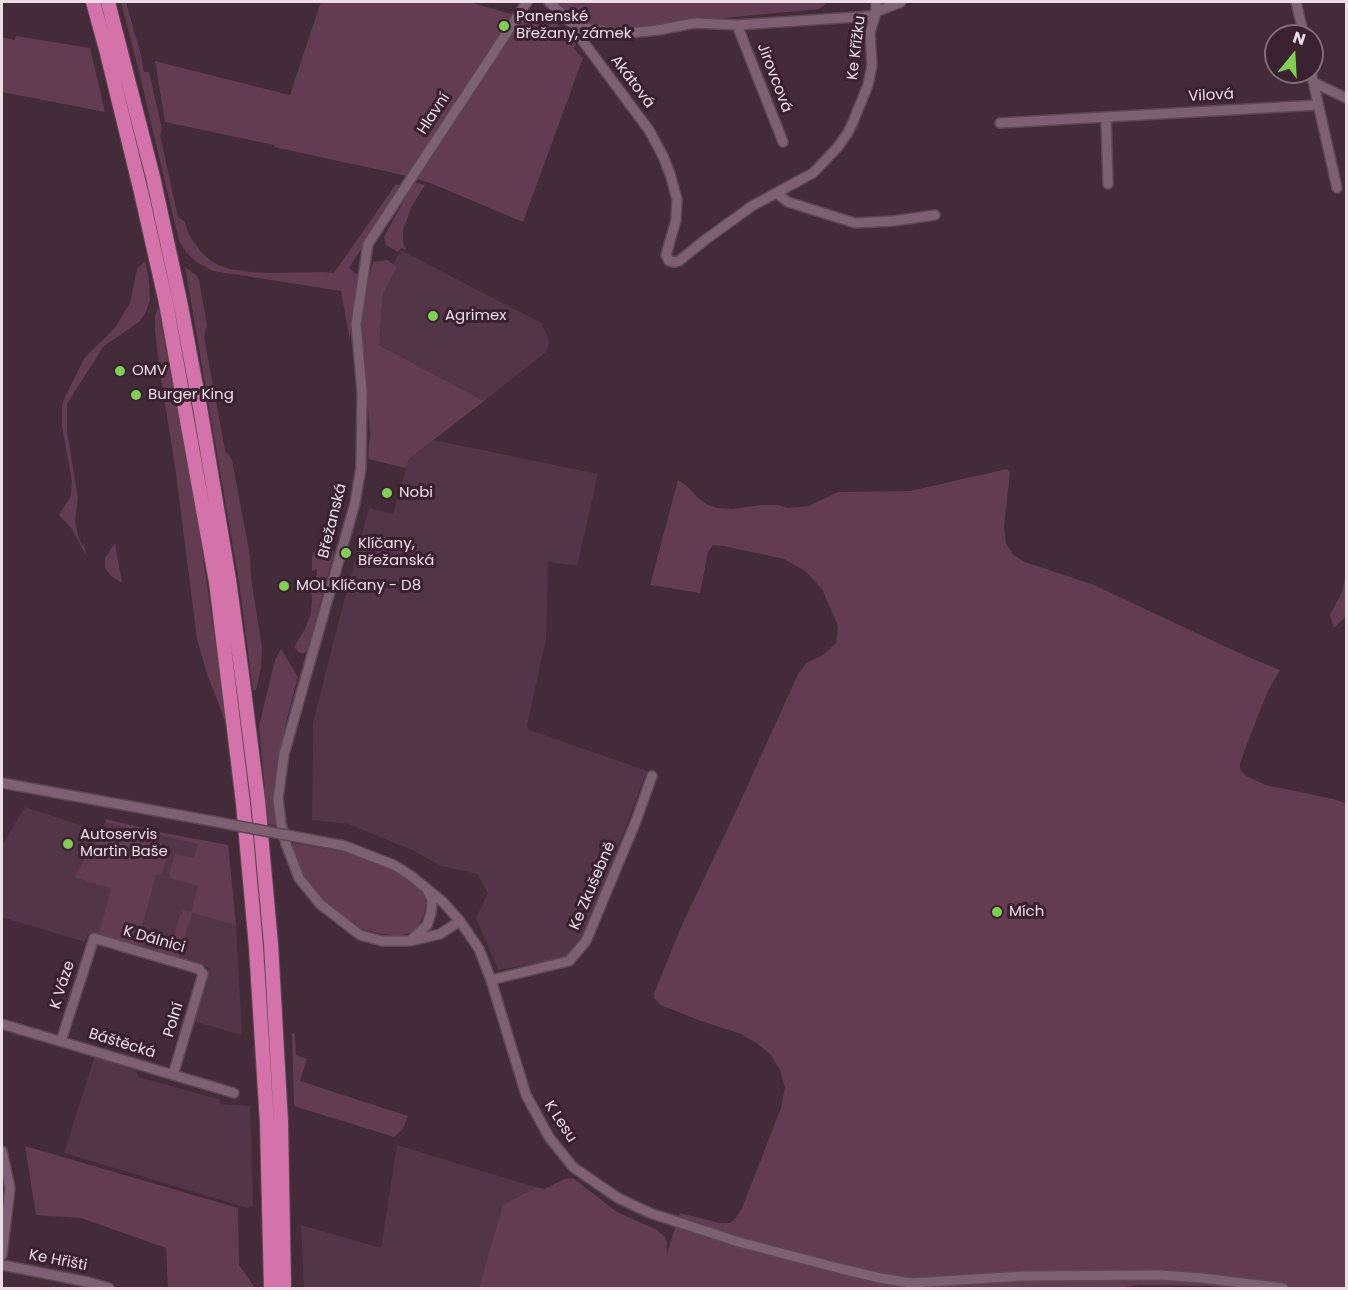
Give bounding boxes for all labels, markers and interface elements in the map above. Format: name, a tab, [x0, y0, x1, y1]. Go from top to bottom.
place label: Panenské Břežany, zámek	[516, 8, 632, 43]
street label: Ke Křížku	[844, 15, 870, 81]
marker: Panenské Břežany, zámek	[497, 19, 511, 33]
north arrow	[1264, 24, 1324, 84]
text: N	[1290, 26, 1308, 51]
street label: Jirovcová	[753, 41, 795, 115]
street label: Akátová	[606, 52, 658, 112]
street label: Vilová	[1188, 86, 1234, 106]
street label: Hlavní	[414, 90, 454, 138]
place label: Agrimex	[445, 307, 506, 325]
marker: Agrimex	[426, 309, 440, 323]
place label: OMV	[132, 362, 167, 380]
marker: OMV	[113, 364, 127, 378]
place label: Burger King	[148, 386, 234, 404]
marker: Burger King	[129, 388, 143, 402]
street label: Břežanská	[315, 482, 351, 560]
place label: Nobi	[399, 484, 433, 502]
marker: Nobi	[380, 486, 394, 500]
place label: Klíčany, Břežanská	[358, 535, 434, 570]
marker: Klíčany, Břežanská	[339, 546, 353, 560]
place label: MOL Klíčany - D8	[296, 577, 421, 595]
marker: MOL Klíčany - D8	[277, 579, 291, 593]
place label: Autoservis Martin Baše	[80, 826, 168, 861]
marker: Autoservis Martin Baše	[61, 837, 75, 851]
street label: Ke Zkušebně	[566, 839, 620, 933]
place label: Mích	[1009, 903, 1044, 921]
marker: Mích	[990, 905, 1004, 919]
street label: K Dálnici	[121, 923, 187, 957]
street label: K Váze	[47, 959, 79, 1011]
street label: Polní	[160, 1001, 188, 1039]
street label: Báštěcká	[86, 1025, 158, 1063]
street label: K Lesu	[540, 1098, 580, 1146]
street label: Ke Hřišti	[27, 1247, 89, 1275]

